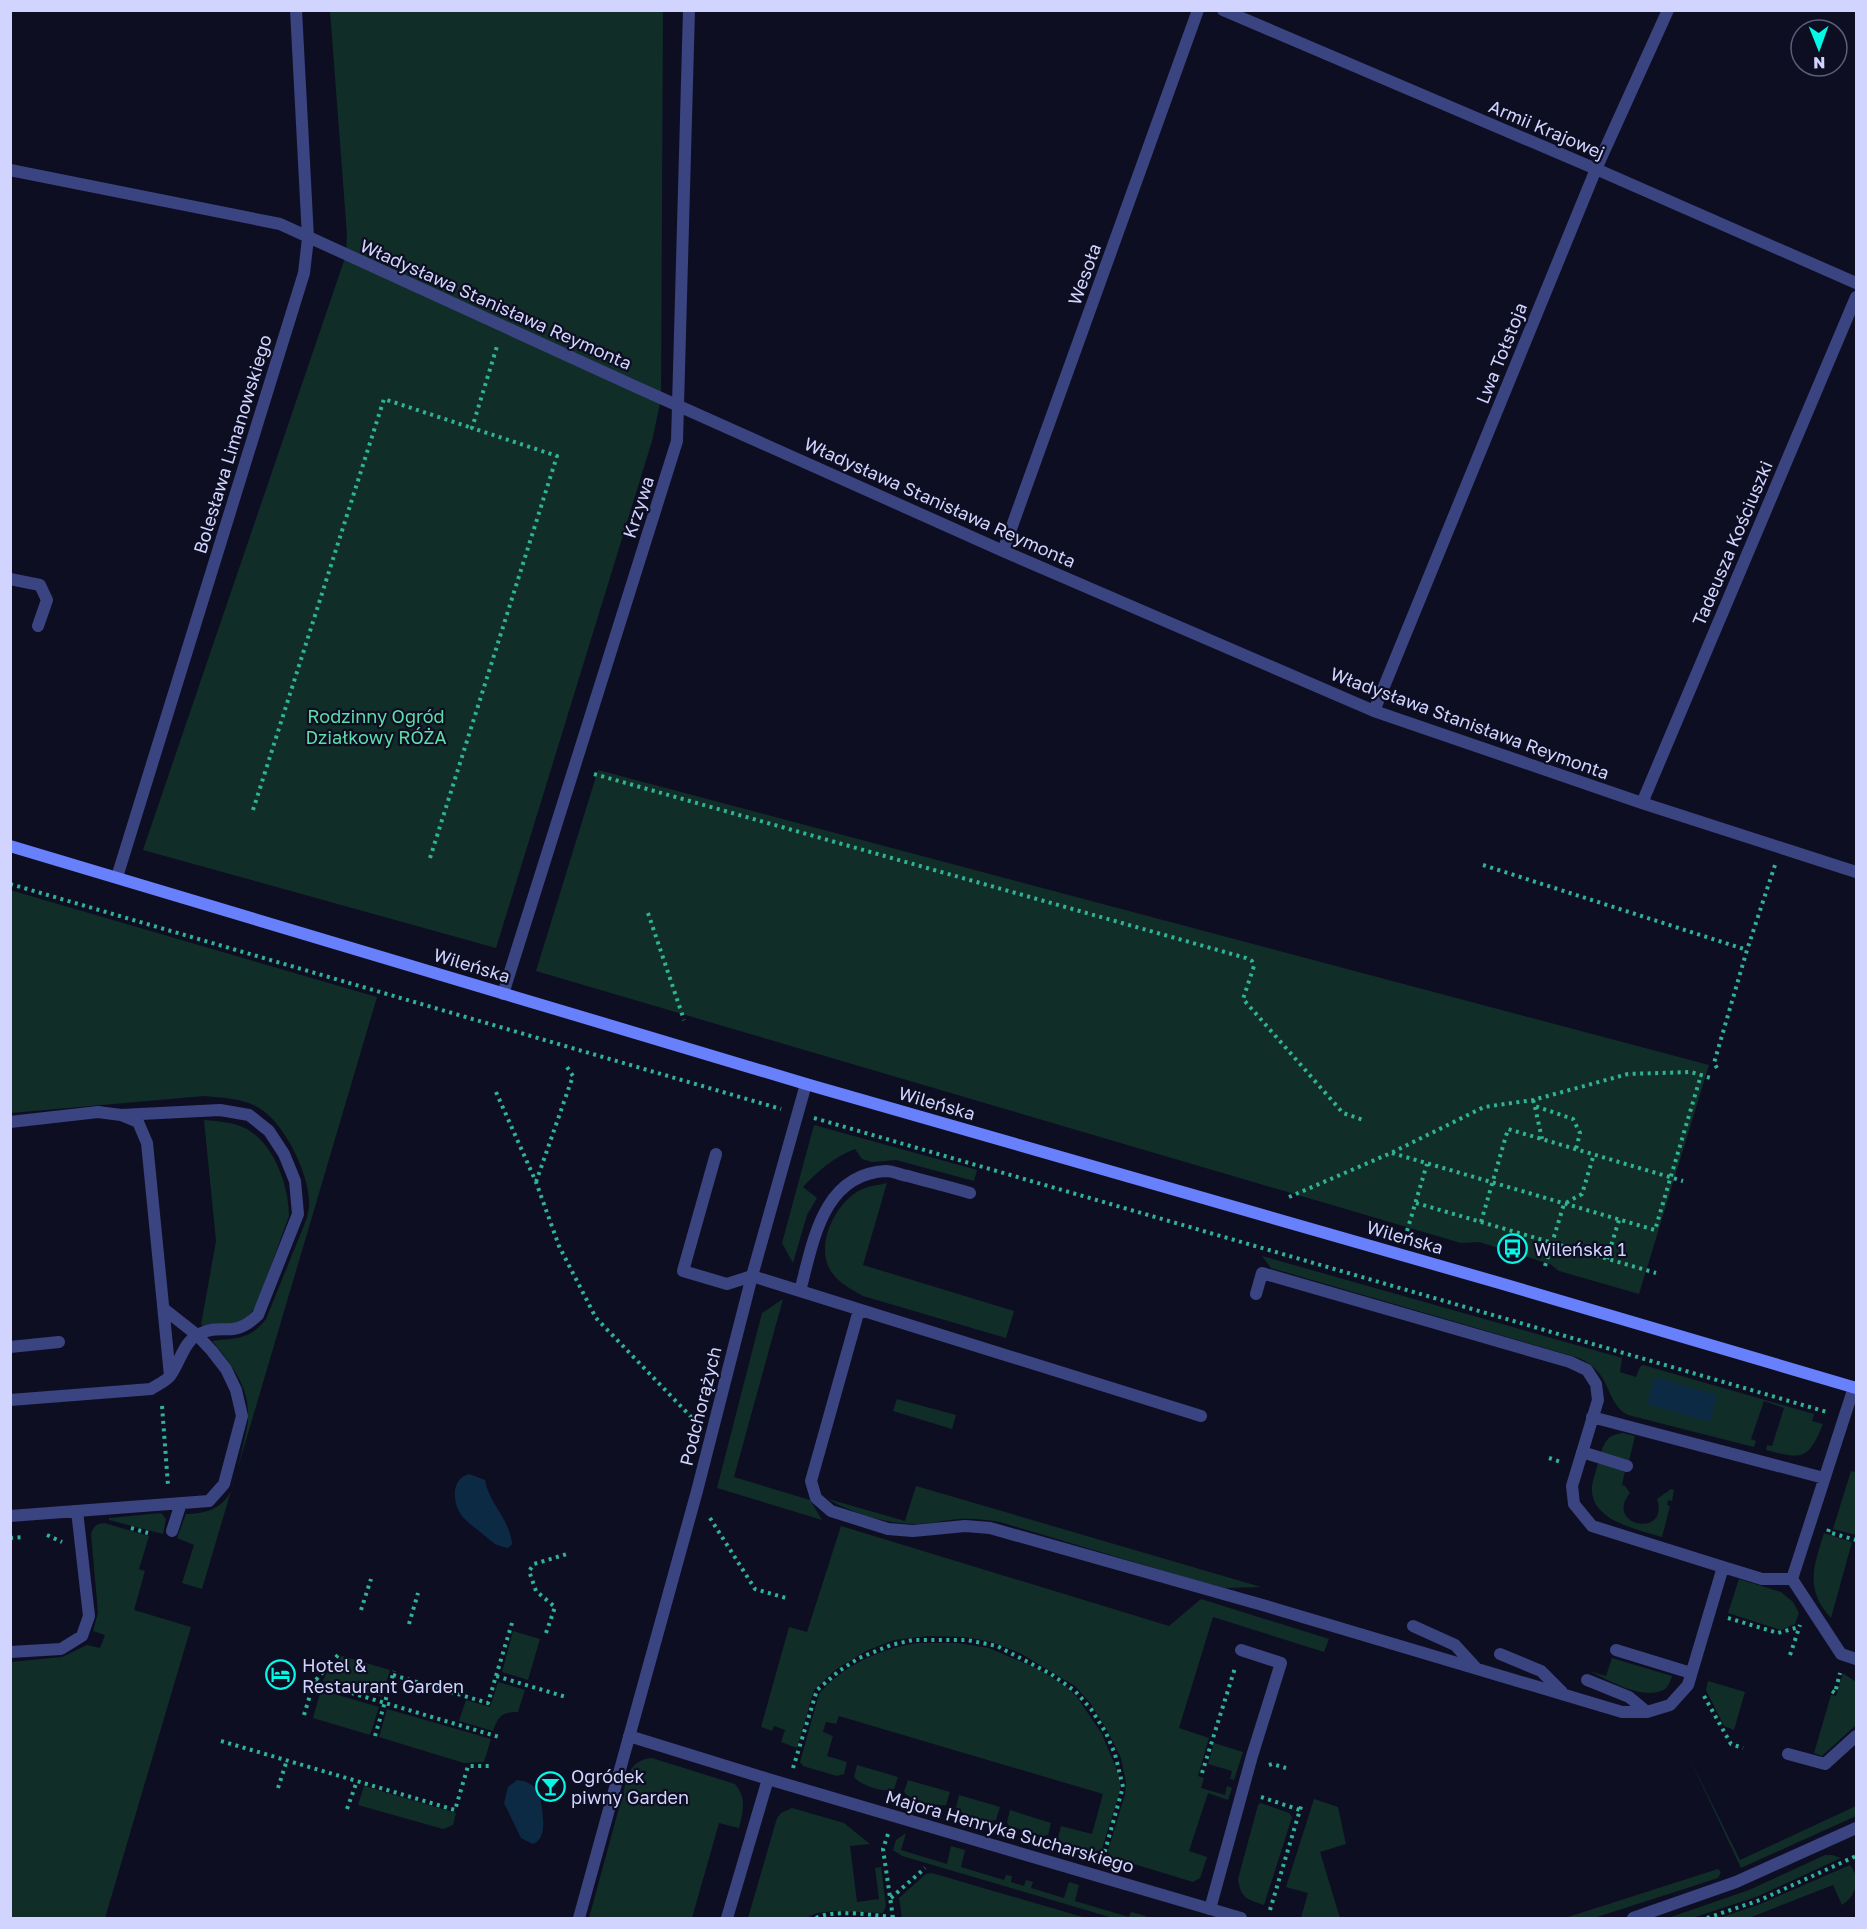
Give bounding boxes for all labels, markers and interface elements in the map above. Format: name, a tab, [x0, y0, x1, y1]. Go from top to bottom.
north arrow	[1789, 18, 1849, 78]
text: N	[1813, 53, 1826, 73]
street label: Armii Krajowej	[1486, 95, 1608, 163]
street label: Władysława Stanisława Reymonta	[357, 234, 635, 374]
street label: Wesoła	[1063, 240, 1105, 308]
street label: Lwa Tołstoja	[1471, 299, 1531, 407]
street label: Bolesława Limanowskiego	[188, 332, 276, 556]
street label: Władysława Stanisława Reymonta	[801, 432, 1079, 572]
street label: Tadeusza Kościuszki	[1687, 457, 1777, 629]
street label: Krzywa	[618, 473, 658, 541]
street label: Władysława Stanisława Reymonta	[1328, 662, 1612, 784]
park label: Rodzinny Ogród Działkowy RÓŻA	[306, 705, 446, 748]
street label: Wileńska	[431, 943, 513, 987]
street label: Wileńska	[896, 1082, 978, 1124]
street label: Wileńska	[1364, 1216, 1446, 1258]
bus stop icon: Wileńska 1	[1497, 1233, 1529, 1265]
place label: Wileńska 1	[1534, 1238, 1626, 1260]
street label: Podchorążych	[675, 1344, 725, 1468]
place label: Hotel & Restaurant Garden	[302, 1654, 464, 1697]
hotel icon: Hotel & Restaurant Garden	[265, 1659, 297, 1691]
place label: Ogródek piwny Garden	[571, 1765, 689, 1808]
bar icon: Ogródek piwny Garden	[534, 1770, 566, 1802]
street label: Majora Henryka Sucharskiego	[883, 1785, 1137, 1877]

